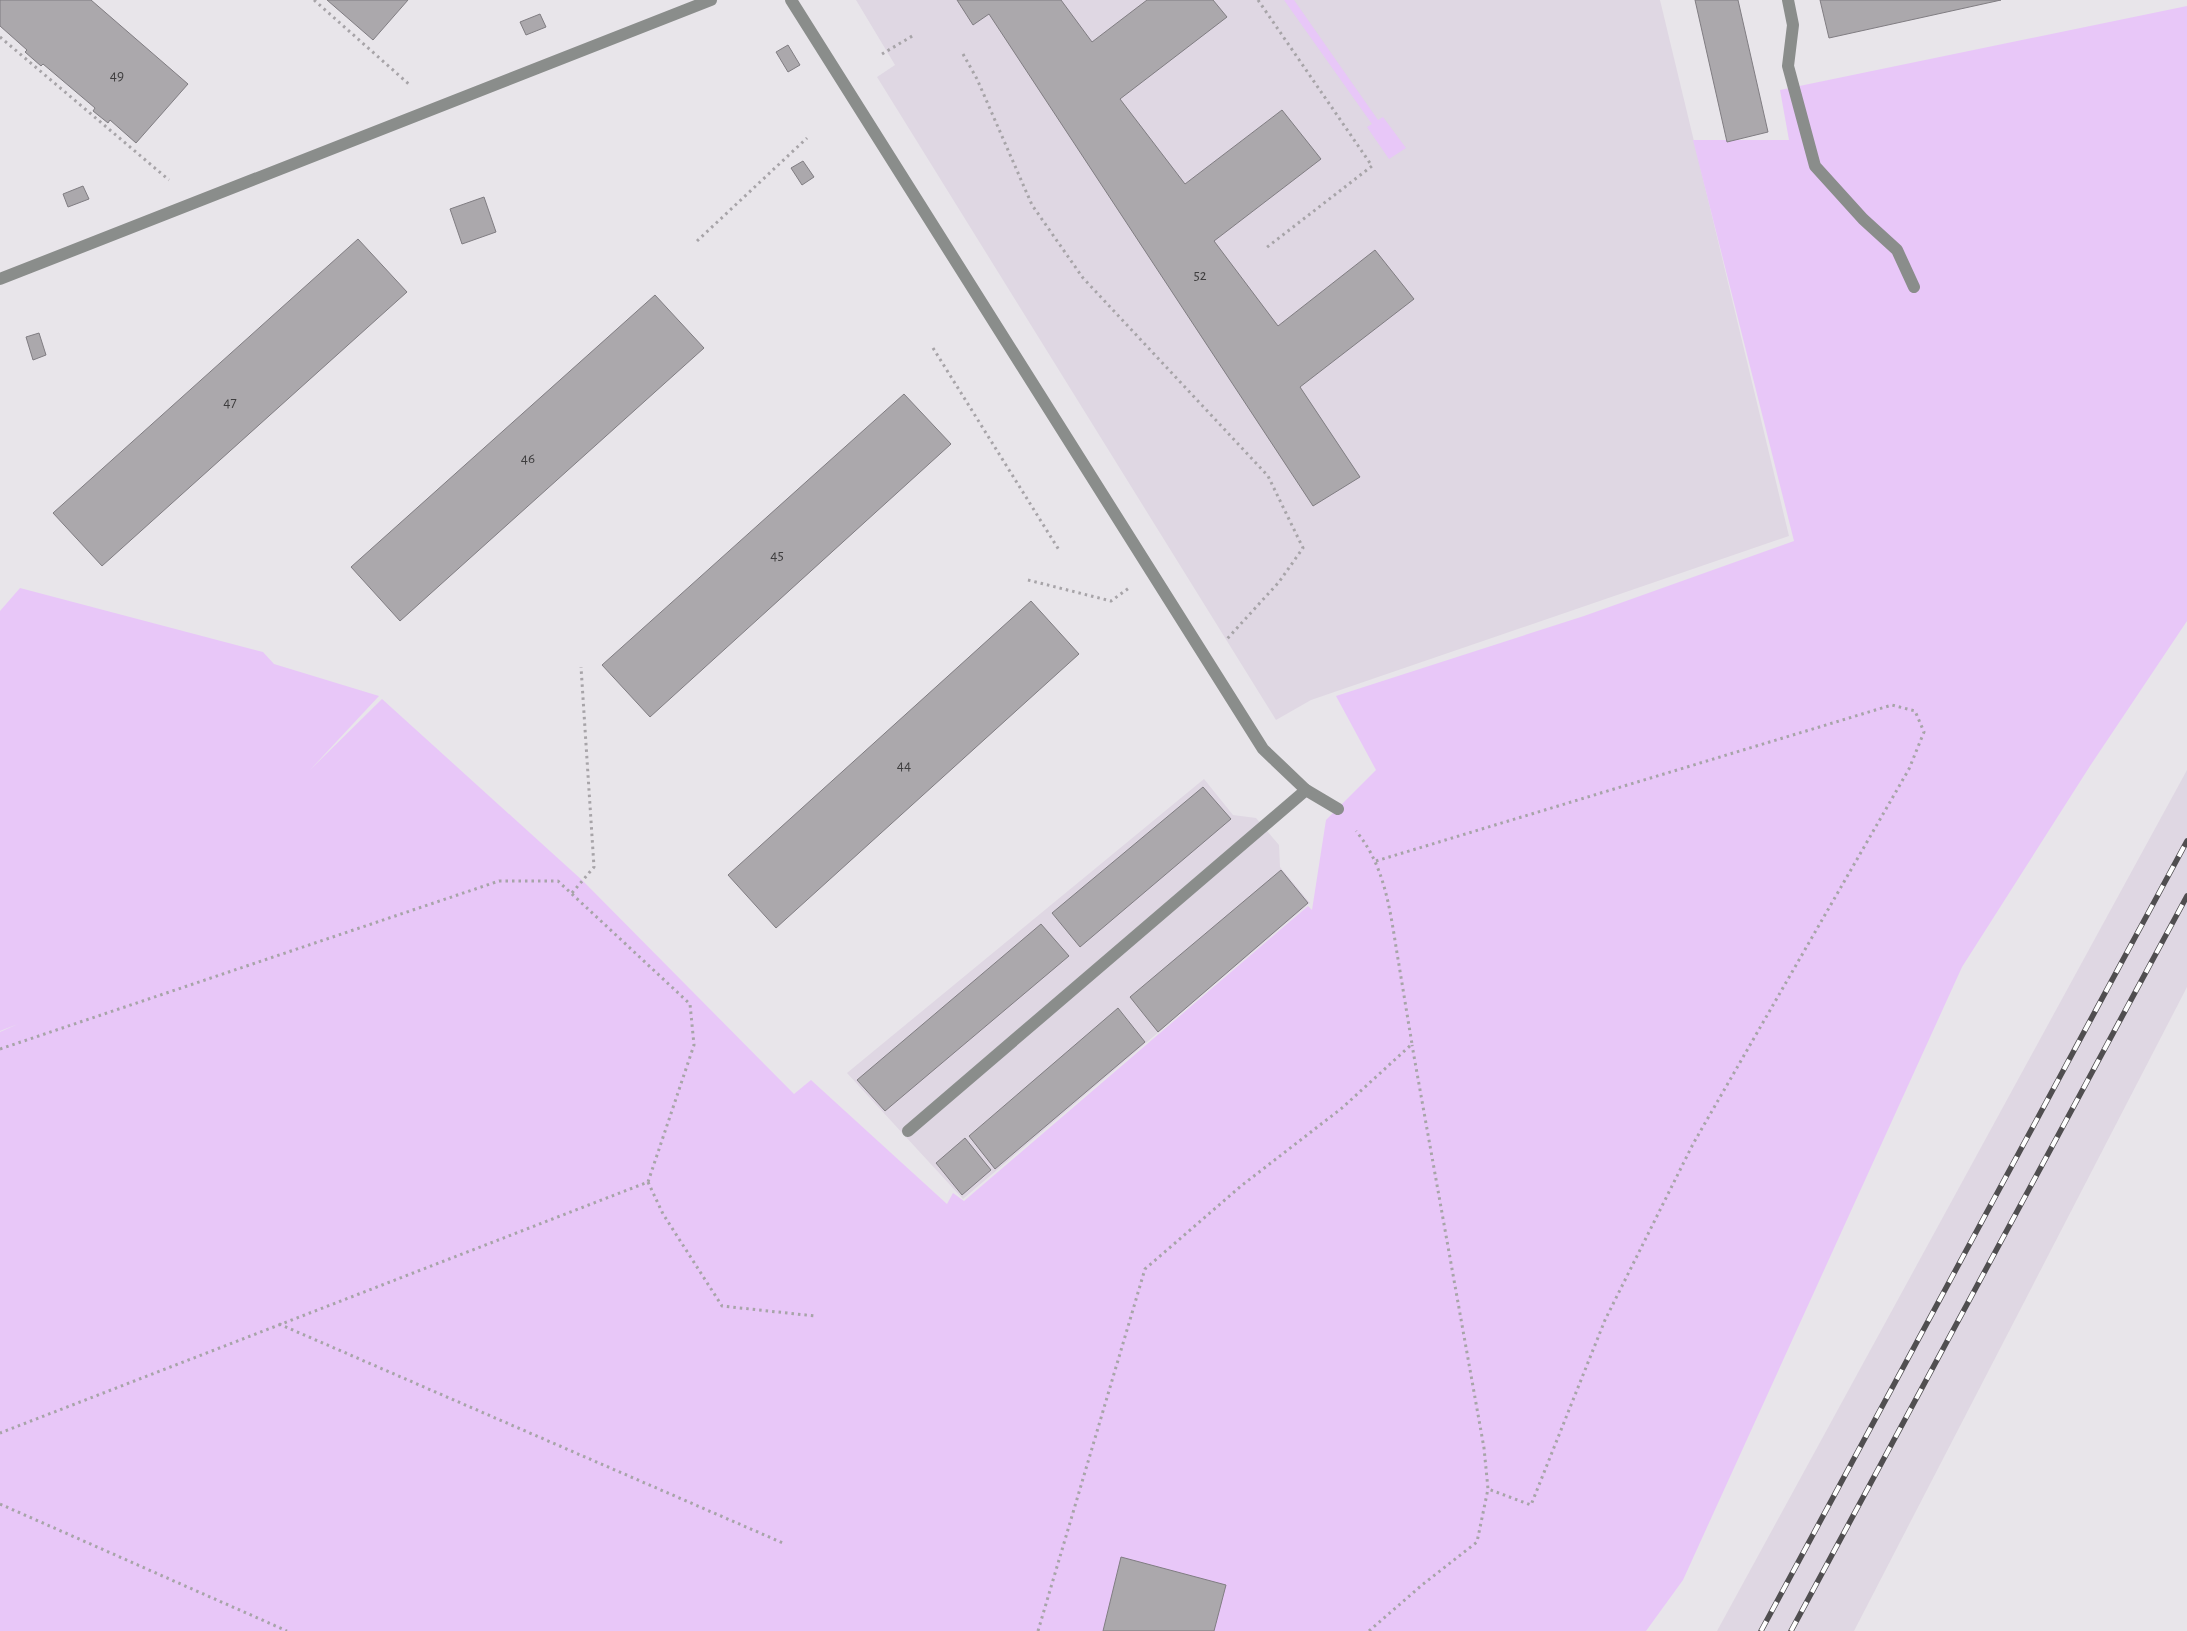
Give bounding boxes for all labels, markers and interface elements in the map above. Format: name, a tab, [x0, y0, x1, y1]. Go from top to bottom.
house number: 49	[110, 68, 124, 83]
house number: 52	[1193, 268, 1207, 283]
house number: 47	[223, 395, 237, 410]
house number: 46	[521, 451, 535, 466]
house number: 45	[770, 548, 784, 563]
house number: 44	[897, 758, 911, 773]

